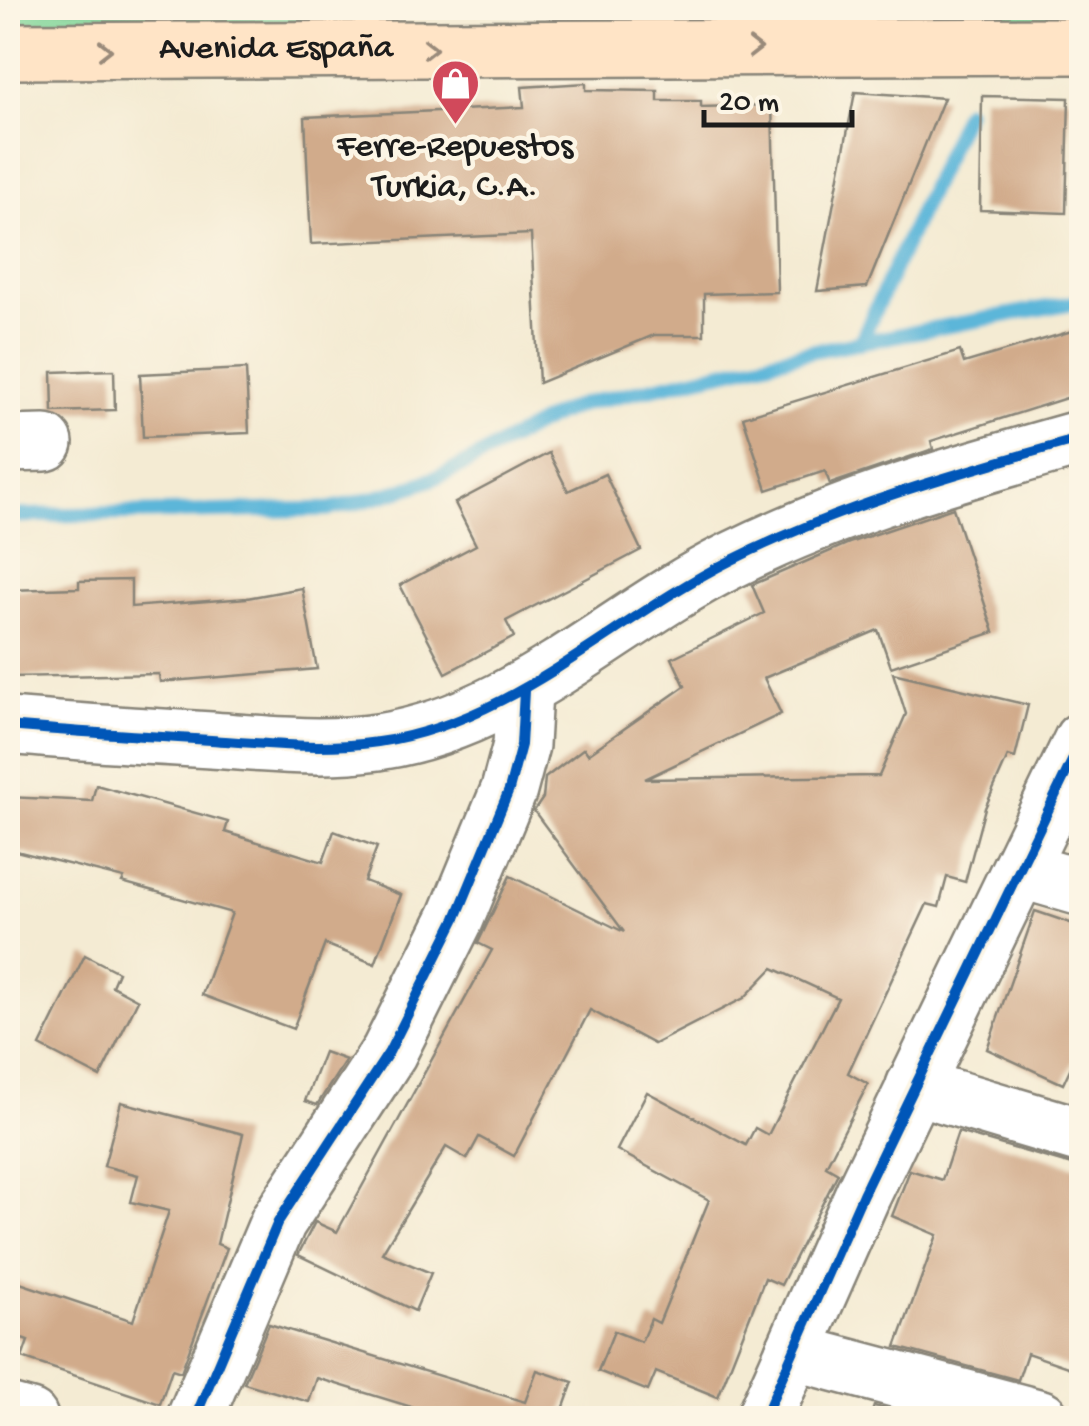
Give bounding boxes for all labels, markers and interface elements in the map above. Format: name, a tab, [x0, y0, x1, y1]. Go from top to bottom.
street label: Avenida España	[159, 29, 395, 71]
one-way arrow	[747, 37, 763, 58]
one-way arrow	[422, 38, 438, 60]
one-way arrow	[98, 39, 113, 61]
shop icon: Ferre-Repuestos Turkia, C.A.	[429, 58, 481, 126]
scale bar	[704, 65, 852, 127]
text: 20 m	[719, 87, 779, 122]
place label: Ferre-Repuestos Turkia, C.A.	[336, 128, 574, 209]

